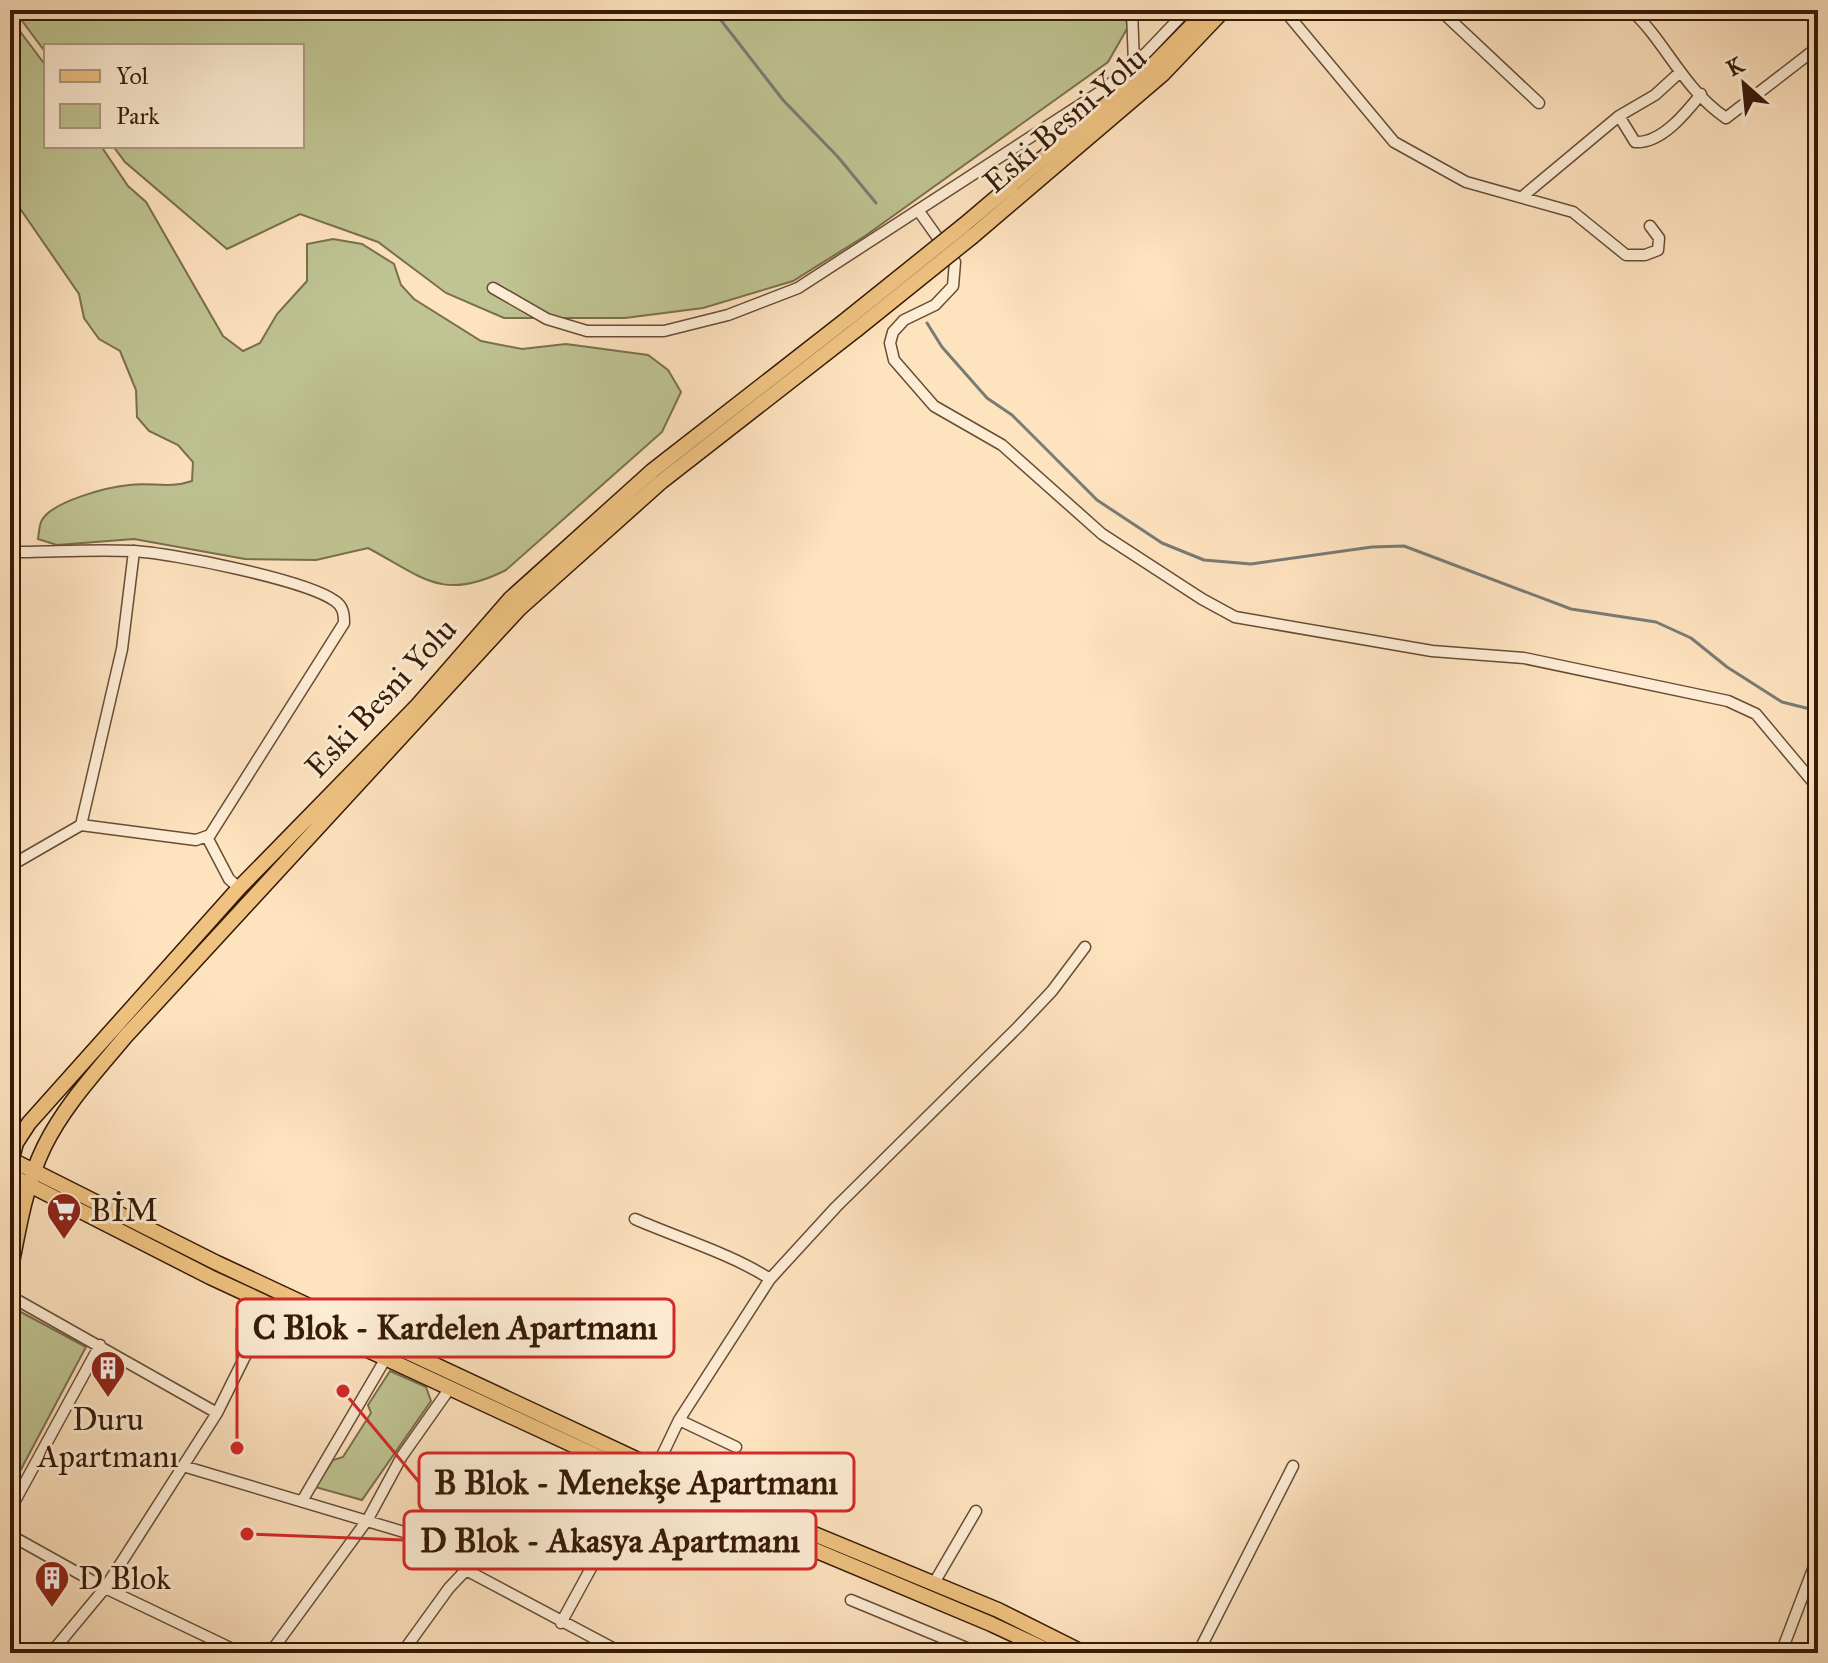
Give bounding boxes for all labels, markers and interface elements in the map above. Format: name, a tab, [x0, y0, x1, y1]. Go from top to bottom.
street label: Eski Besni Yolu	[975, 38, 1155, 202]
legend	[44, 44, 304, 148]
north arrow	[1704, 44, 1784, 124]
text: K	[1722, 50, 1749, 82]
text: Yol	[116, 61, 149, 91]
text: Park	[116, 101, 160, 131]
street label: Eski Besni Yolu	[297, 610, 465, 786]
supermarket icon: BİM	[45, 1191, 83, 1241]
place label: BİM	[90, 1191, 158, 1230]
callout: C Blok - Kardelen Apartmanı	[237, 1299, 674, 1357]
text: C Blok - Kardelen Apartmanı	[253, 1307, 658, 1348]
building icon: Duru Apartmanı	[89, 1349, 127, 1399]
place label: Duru Apartmanı	[36, 1400, 179, 1476]
callout: B Blok - Menekşe Apartmanı	[419, 1453, 854, 1511]
text: B Blok - Menekşe Apartmanı	[434, 1462, 838, 1504]
callout: D Blok - Akasya Apartmanı	[404, 1511, 816, 1569]
text: D Blok - Akasya Apartmanı	[420, 1520, 801, 1561]
building icon: D Blok	[33, 1559, 71, 1609]
place label: D Blok	[78, 1559, 171, 1598]

